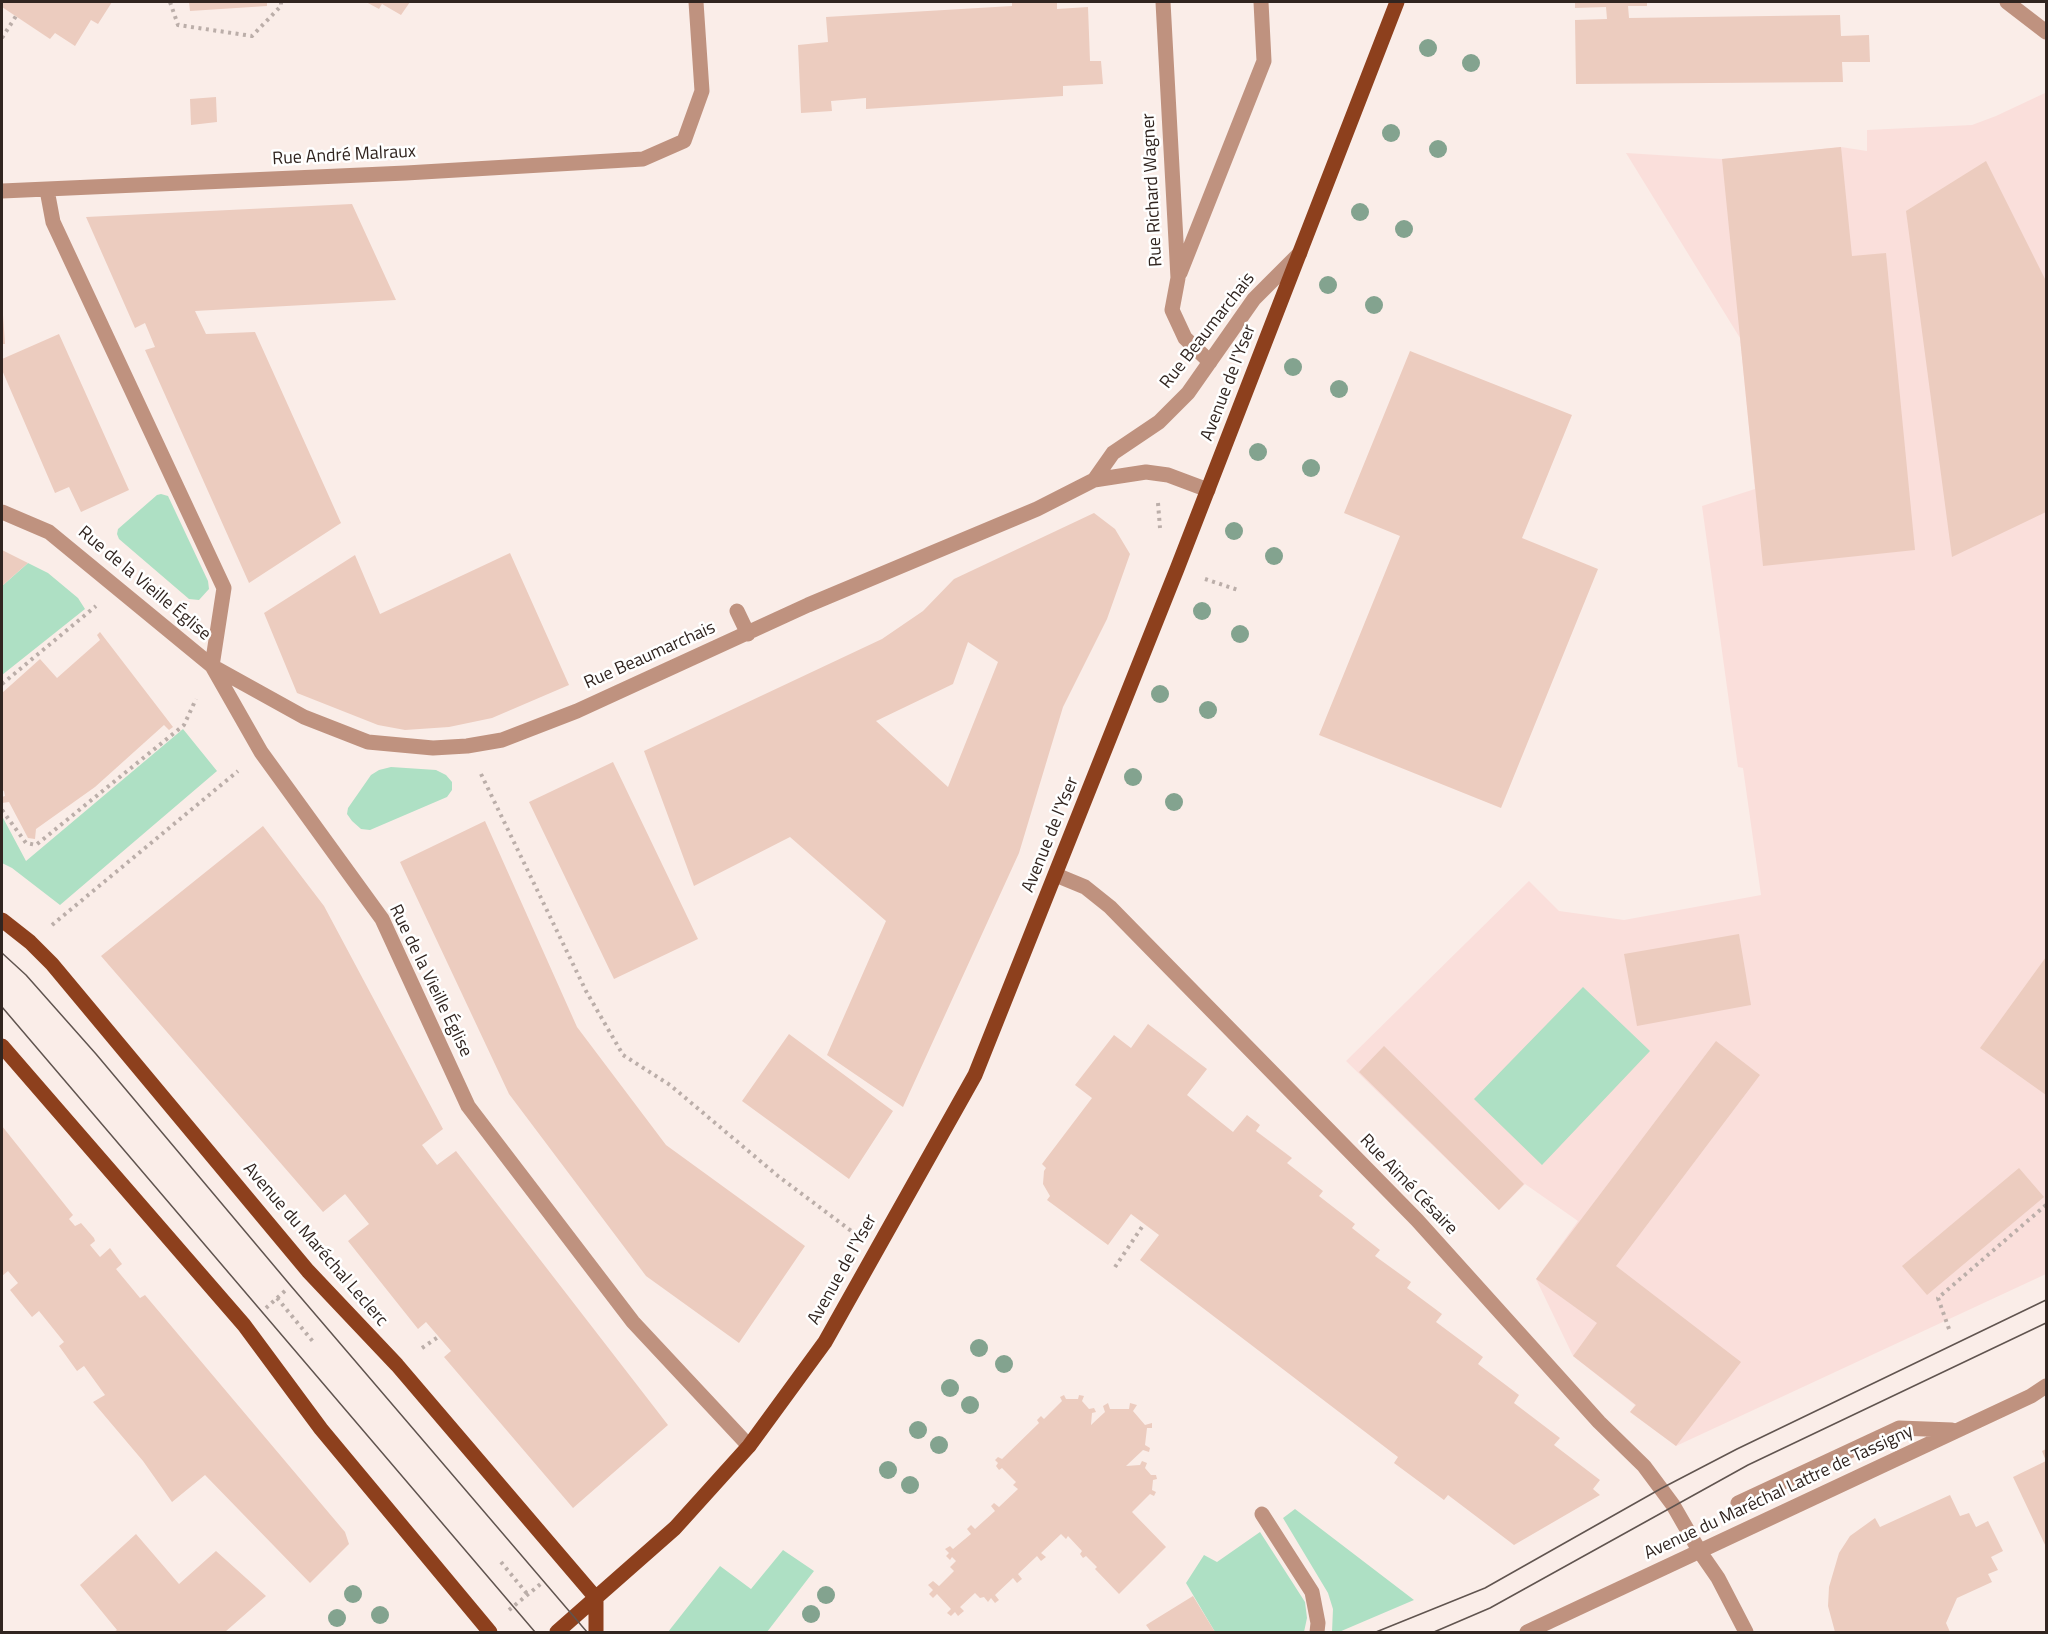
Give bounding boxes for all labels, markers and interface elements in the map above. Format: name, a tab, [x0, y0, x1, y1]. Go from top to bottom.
street label: Rue Richard Wagner	[1138, 113, 1168, 267]
street label: Rue André Malraux	[272, 141, 416, 171]
street label: Rue Beaumarchais	[1156, 269, 1260, 393]
street label: Avenue de l'Yser	[1197, 322, 1261, 444]
street label: Rue de la Vieille Église	[73, 522, 215, 646]
street label: Rue Beaumarchais	[581, 617, 719, 695]
street label: Avenue de l'Yser	[1018, 774, 1084, 896]
street label: Rue de la Vieille Église	[384, 901, 476, 1061]
street label: Rue Aimé Césaire	[1355, 1130, 1461, 1240]
street label: Avenue du Maréchal Leclerc	[238, 1159, 392, 1331]
street label: Avenue de l'Yser	[804, 1211, 882, 1329]
street label: Avenue du Maréchal Lattre de Tassigny	[1641, 1421, 1917, 1565]

